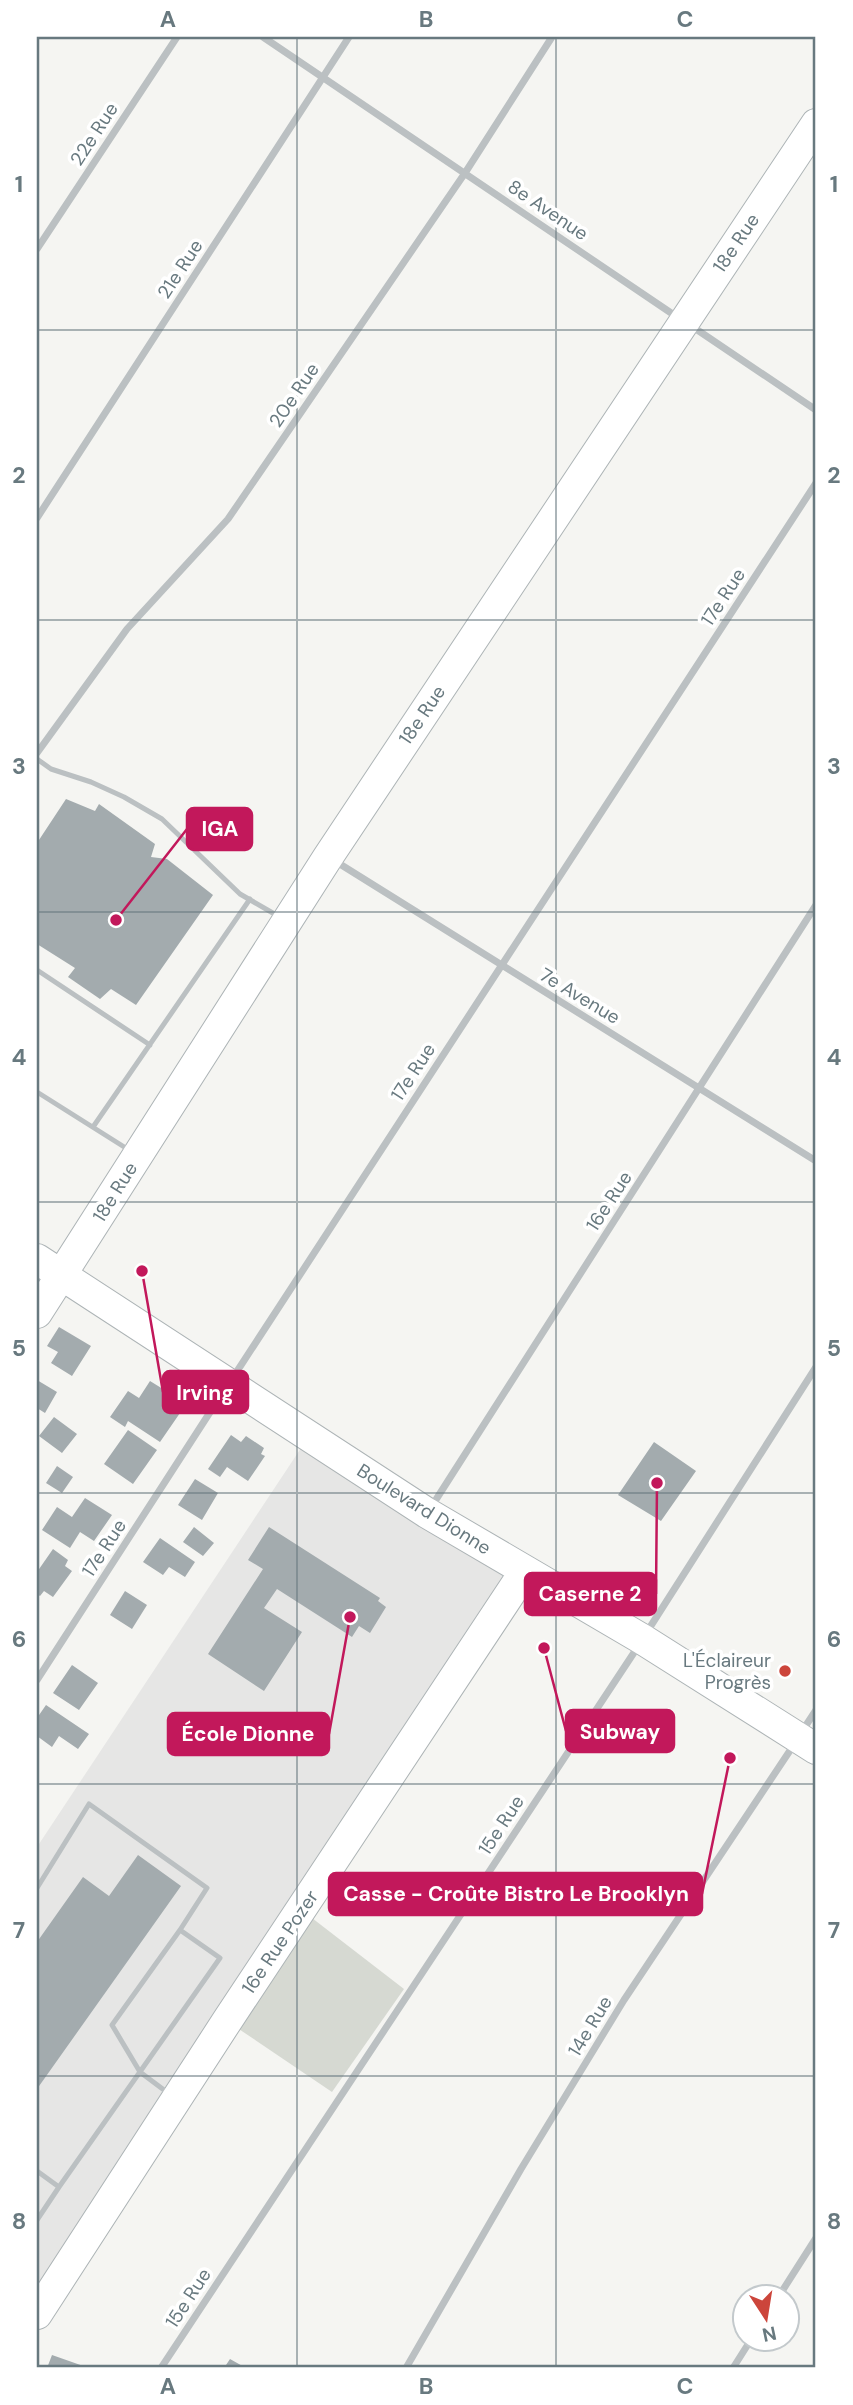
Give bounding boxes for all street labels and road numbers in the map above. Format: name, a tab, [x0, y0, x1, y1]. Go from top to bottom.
street label: 22e Rue	[64, 98, 124, 170]
street label: 8e Avenue	[503, 174, 593, 246]
street label: 18e Rue	[707, 209, 765, 277]
street label: 21e Rue	[152, 235, 208, 303]
street label: 20e Rue	[263, 358, 325, 432]
street label: 17e Rue	[695, 563, 751, 631]
street label: 18e Rue	[393, 681, 451, 749]
street label: 7e Avenue	[535, 962, 625, 1030]
street label: 17e Rue	[385, 1038, 441, 1106]
street label: 18e Rue	[87, 1157, 143, 1227]
street label: 16e Rue	[580, 1166, 638, 1236]
street label: Boulevard Dionne	[352, 1458, 496, 1560]
street label: 17e Rue	[76, 1514, 132, 1582]
street label: 15e Rue	[472, 1790, 530, 1860]
street label: 16e Rue Pozer	[236, 1885, 324, 1999]
street label: 14e Rue	[562, 1991, 618, 2061]
street label: 15e Rue	[159, 2263, 217, 2333]

